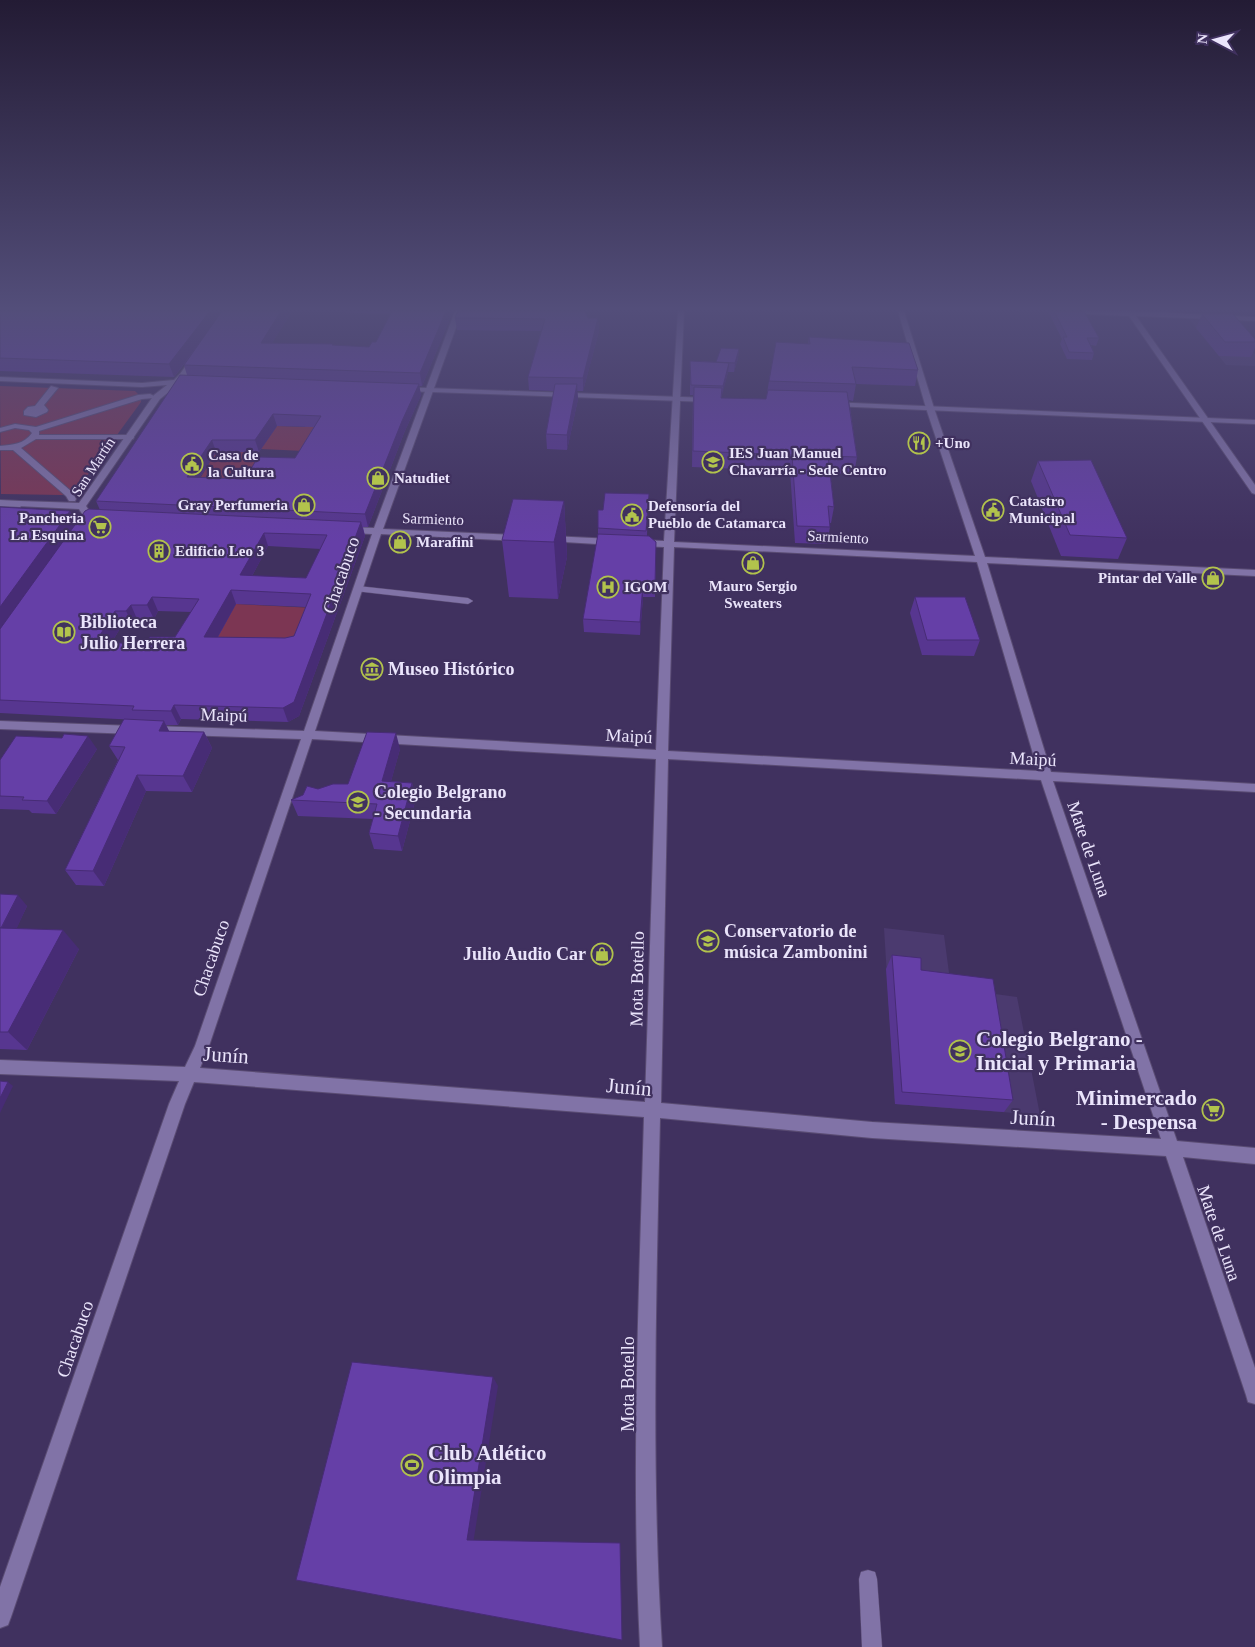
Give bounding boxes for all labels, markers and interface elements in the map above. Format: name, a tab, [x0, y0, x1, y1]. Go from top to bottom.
north arrow	[1190, 15, 1240, 65]
text: N	[1195, 33, 1211, 45]
restaurant icon: +Uno	[907, 431, 931, 455]
street label: San Martín	[68, 434, 118, 499]
place label: +Uno	[935, 435, 970, 451]
place label: IES Juan Manuel Chavarría - Sede Centro	[729, 445, 887, 478]
place label: Casa de la Cultura	[208, 447, 275, 480]
school or university icon: IES Juan Manuel Chavarría - Sede Centro	[701, 450, 725, 474]
public building icon: Casa de la Cultura	[180, 452, 204, 476]
shop icon: Natudiet	[366, 466, 390, 490]
place label: Natudiet	[394, 470, 450, 486]
shop icon: Gray Perfumeria	[292, 493, 316, 517]
place label: Catastro Municipal	[1009, 493, 1075, 526]
place label: Gray Perfumeria	[178, 497, 288, 513]
place label: Defensoría del Pueblo de Catamarca	[648, 498, 787, 531]
public building icon: Catastro Municipal	[981, 498, 1005, 522]
public building icon: Defensoría del Pueblo de Catamarca	[620, 503, 644, 527]
place label: Pancheria La Esquina	[10, 510, 84, 543]
street label: Sarmiento	[402, 510, 464, 528]
supermarket icon: Pancheria La Esquina	[88, 515, 112, 539]
street label: Sarmiento	[807, 527, 869, 547]
shop icon: Marafini	[388, 530, 412, 554]
street label: Chacabuco	[319, 534, 363, 616]
place label: Marafini	[416, 534, 474, 550]
building icon: Edificio Leo 3	[147, 539, 171, 563]
place label: Edificio Leo 3	[175, 543, 264, 559]
shop icon: Mauro Sergio Sweaters	[741, 551, 765, 575]
shop icon: Pintar del Valle	[1201, 566, 1225, 590]
place label: Pintar del Valle	[1098, 570, 1197, 586]
hospital icon: IGOM	[596, 575, 620, 599]
place label: Mauro Sergio Sweaters	[709, 578, 797, 611]
place label: IGOM	[624, 579, 667, 595]
place label: Biblioteca Julio Herrera	[80, 612, 185, 653]
library icon: Biblioteca Julio Herrera	[52, 620, 76, 644]
museum icon: Museo Histórico	[360, 657, 384, 681]
place label: Museo Histórico	[388, 659, 514, 679]
street label: Maipú	[200, 704, 248, 726]
street label: Maipú	[605, 725, 653, 747]
street label: Maipú	[1009, 748, 1057, 770]
place label: Colegio Belgrano - Secundaria	[374, 782, 507, 823]
school or university icon: Colegio Belgrano - Secundaria	[346, 790, 370, 814]
street label: Mate de Luna	[1063, 798, 1115, 900]
street label: Chacabuco	[189, 917, 233, 999]
place label: Conservatorio de música Zambonini	[724, 921, 868, 962]
school or university icon: Conservatorio de música Zambonini	[696, 929, 720, 953]
street label: Mota Botello	[626, 931, 648, 1027]
shop icon: Julio Audio Car	[590, 942, 614, 966]
place label: Julio Audio Car	[463, 944, 586, 964]
place label: Colegio Belgrano - Inicial y Primaria	[976, 1027, 1143, 1075]
school or university icon: Colegio Belgrano - Inicial y Primaria	[948, 1039, 972, 1063]
street label: Junín	[202, 1041, 250, 1069]
street label: Junín	[605, 1073, 653, 1101]
place label: Minimercado - Despensa	[1076, 1086, 1197, 1134]
supermarket icon: Minimercado - Despensa	[1201, 1098, 1225, 1122]
street label: Junín	[1010, 1105, 1057, 1131]
street label: Mate de Luna	[1193, 1182, 1245, 1284]
street label: Chacabuco	[53, 1298, 97, 1380]
street label: Mota Botello	[618, 1336, 638, 1432]
place label: Club Atlético Olimpia	[428, 1441, 546, 1489]
sports icon: Club Atlético Olimpia	[400, 1453, 424, 1477]

